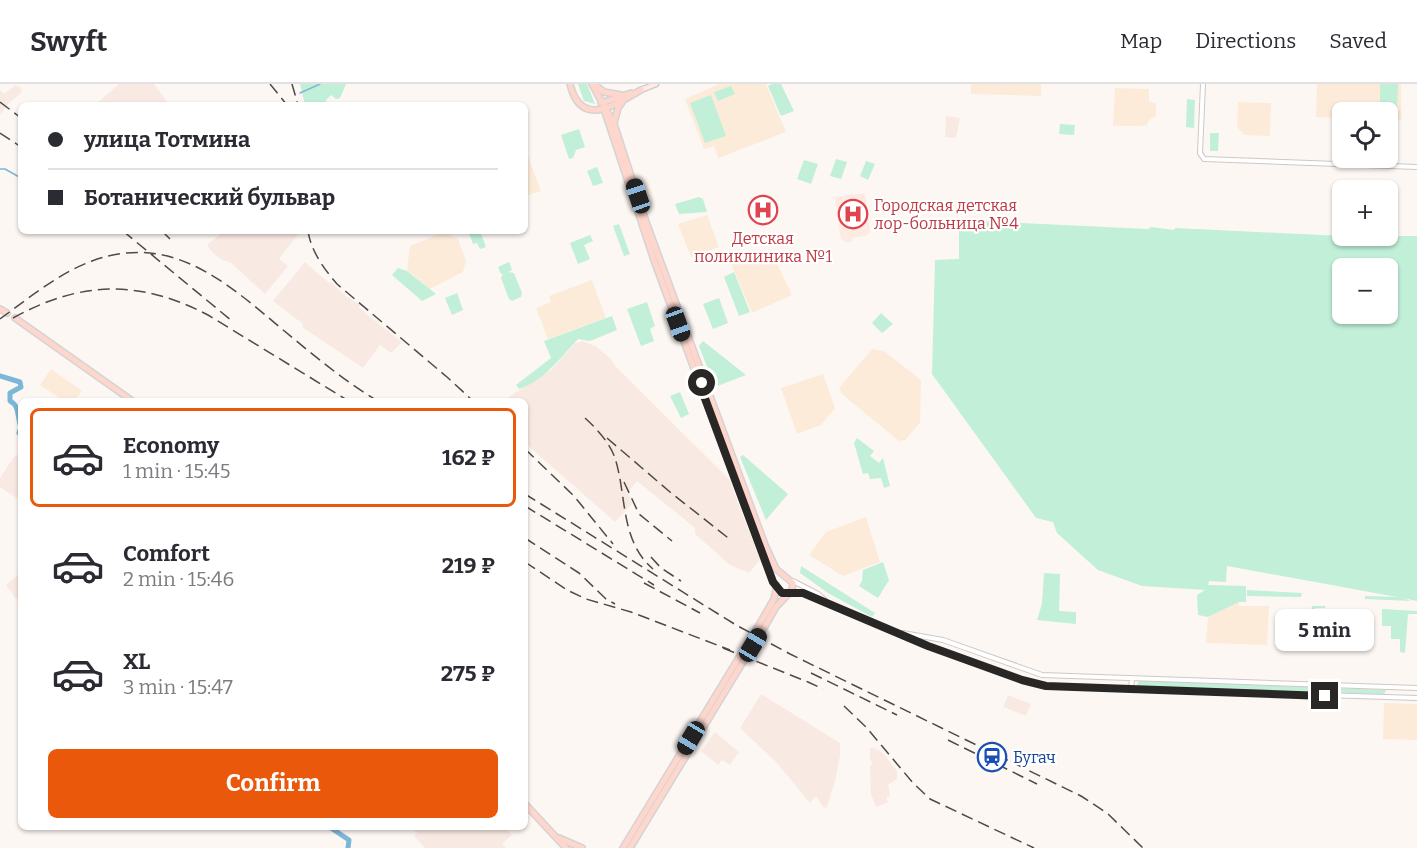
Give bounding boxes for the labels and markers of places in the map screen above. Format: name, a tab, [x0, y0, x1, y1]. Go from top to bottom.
hospital icon: Детская поликлиника №1	[747, 194, 779, 226]
place label: Городская детская лор-больница №4	[874, 196, 1019, 233]
hospital icon: Городская детская лор-больница №4	[837, 198, 869, 230]
place label: Детская поликлиника №1	[694, 229, 832, 266]
station icon: Бугач	[976, 741, 1008, 773]
place label: Бугач	[1013, 748, 1056, 767]

